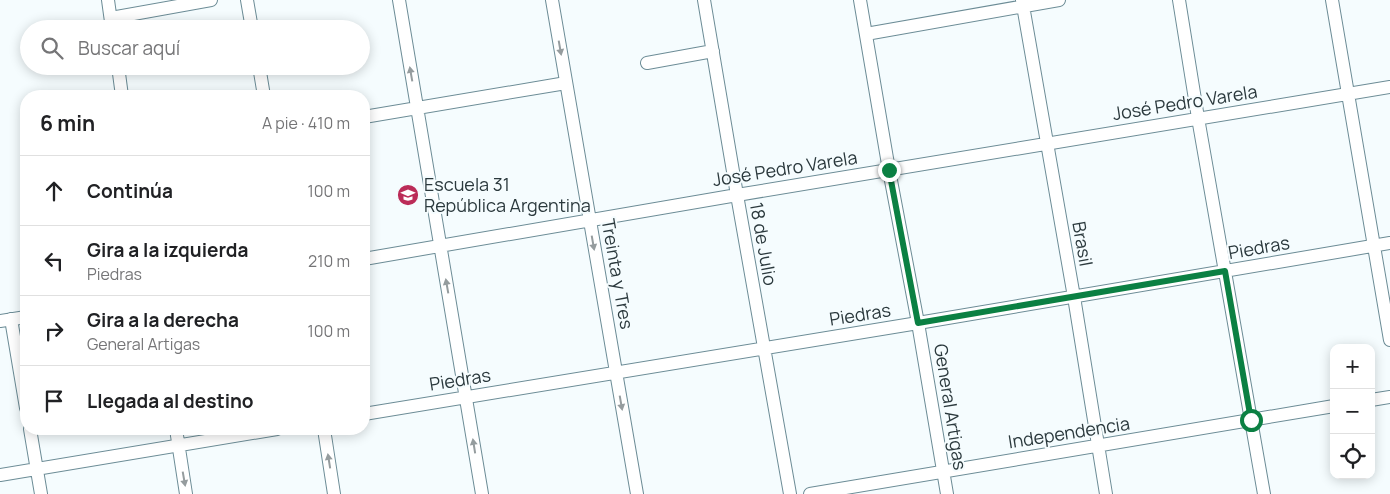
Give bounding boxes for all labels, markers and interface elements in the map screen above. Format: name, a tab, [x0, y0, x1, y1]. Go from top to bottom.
search box	[20, 20, 370, 75]
icon: search	[38, 34, 66, 62]
text: Buscar aquí	[78, 35, 180, 61]
one-way arrow	[557, 40, 565, 56]
one-way arrow	[407, 65, 415, 81]
street label: José Pedro Varela	[1111, 79, 1259, 125]
text: 6 min	[40, 109, 95, 137]
text: A pie · 410 m	[262, 112, 350, 134]
street label: José Pedro Varela	[711, 145, 859, 191]
route end	[878, 159, 901, 182]
place label: Escuela 31 República Argentina	[424, 172, 591, 217]
icon: ahead	[40, 177, 68, 205]
text: Continúa	[87, 178, 173, 204]
text: 100 m	[307, 180, 350, 202]
school or university icon: Escuela 31 República Argentina	[396, 183, 420, 207]
street label: 18 de Julio	[745, 200, 783, 287]
street label: Treinta y Tres	[596, 217, 639, 331]
street label: Brasil	[1067, 220, 1099, 268]
street label: Piedras	[1226, 230, 1291, 264]
one-way arrow	[590, 235, 598, 251]
text: Gira a la izquierda	[87, 237, 248, 263]
icon: left	[40, 247, 68, 275]
text: 210 m	[308, 250, 350, 272]
text: Piedras	[87, 263, 142, 285]
one-way arrow	[443, 277, 451, 293]
street label: Piedras	[827, 297, 892, 331]
text: Gira a la derecha	[87, 307, 239, 333]
icon: right	[40, 317, 68, 345]
text: 100 m	[307, 320, 350, 342]
text: General Artigas	[87, 333, 200, 355]
street label: General Artigas	[929, 342, 973, 472]
map controls	[1330, 344, 1375, 479]
button: +	[1330, 344, 1375, 389]
street label: Piedras	[427, 362, 492, 396]
icon: arrive	[40, 387, 68, 415]
text: Llegada al destino	[87, 388, 254, 414]
button: −	[1330, 389, 1375, 434]
one-way arrow	[618, 395, 626, 411]
route start	[1240, 409, 1263, 432]
street label: Independencia	[1006, 411, 1131, 453]
button: locate	[1330, 434, 1375, 479]
one-way arrow	[470, 438, 478, 454]
one-way arrow	[325, 453, 333, 469]
one-way arrow	[180, 471, 188, 487]

